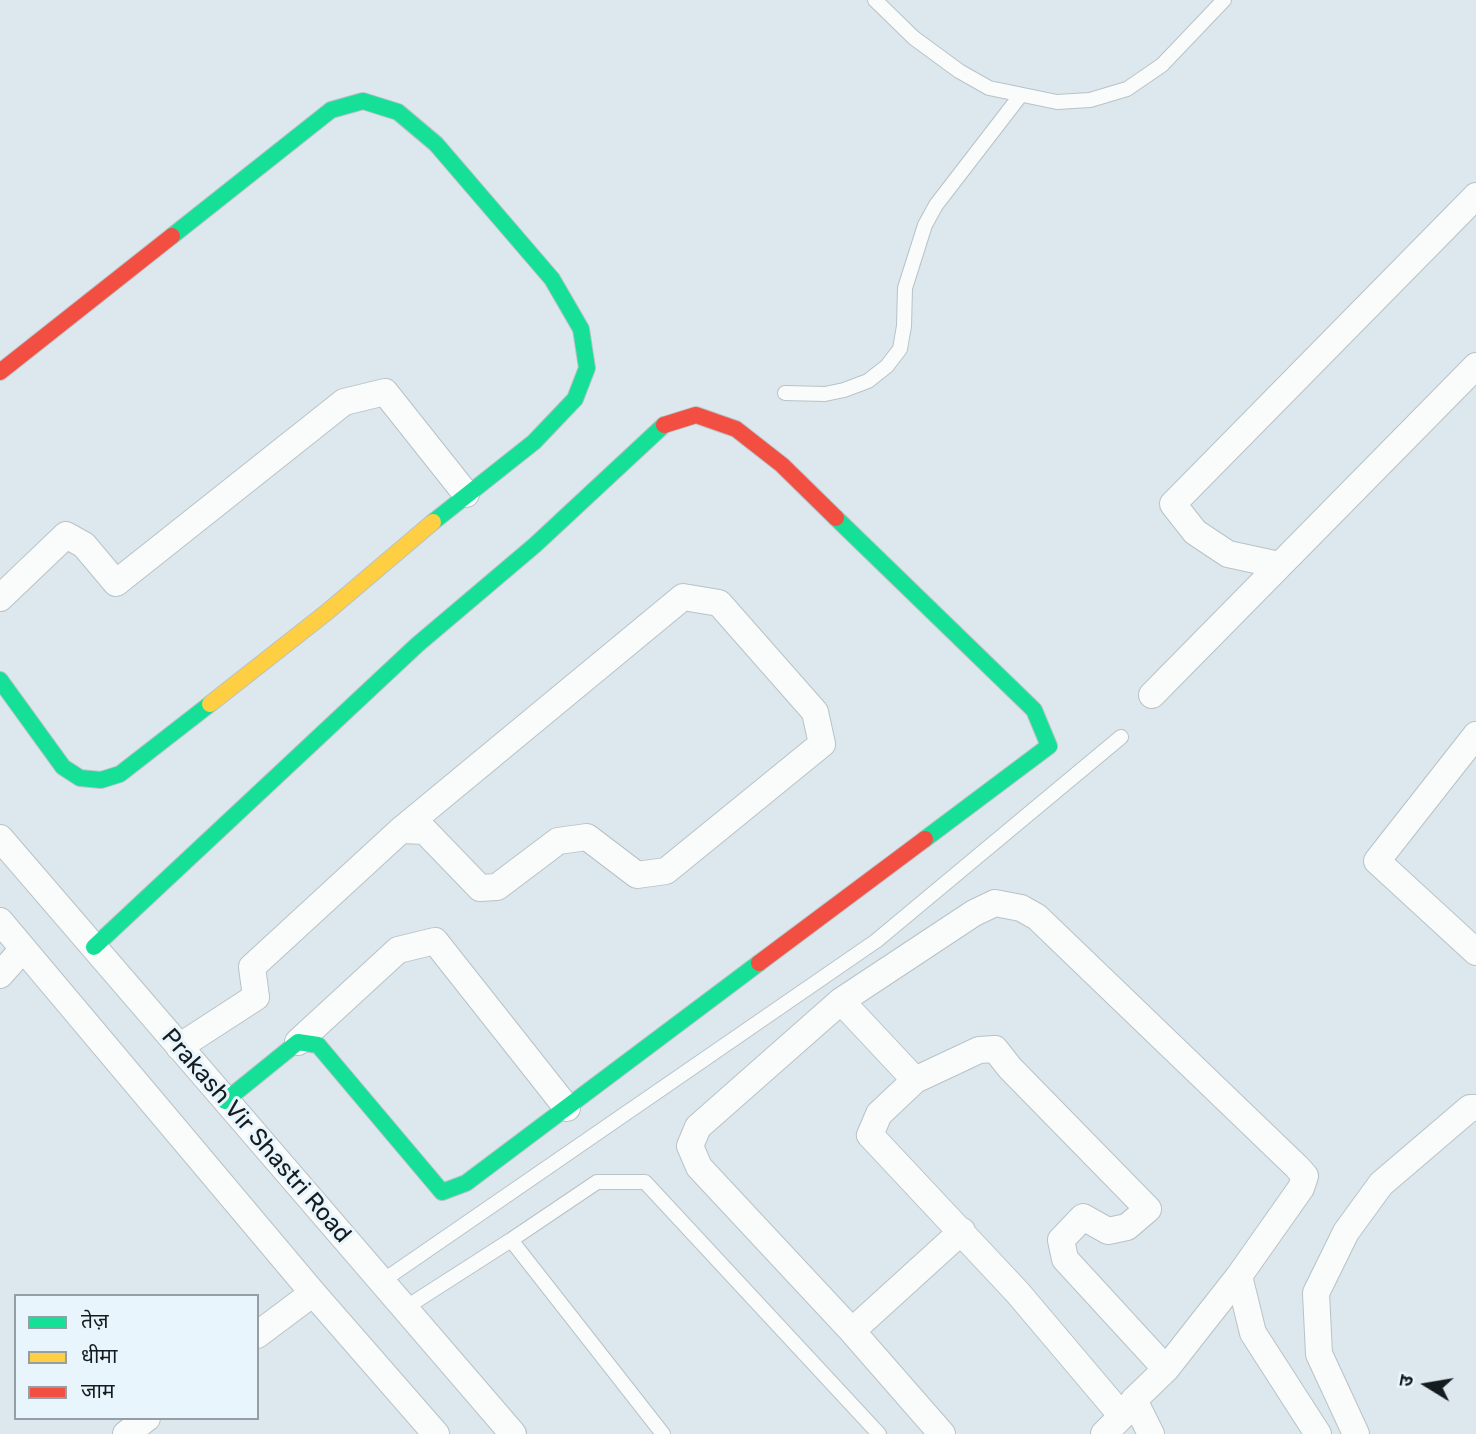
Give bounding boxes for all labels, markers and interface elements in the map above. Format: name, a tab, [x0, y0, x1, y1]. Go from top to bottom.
street label: Prakash Vir Shastri Road	[155, 1023, 357, 1249]
legend	[14, 1294, 259, 1420]
text: तेज़	[81, 1308, 109, 1333]
text: धीमा	[81, 1343, 117, 1368]
north arrow	[1392, 1350, 1462, 1420]
text: उ	[1394, 1373, 1418, 1389]
text: जाम	[81, 1378, 115, 1403]

